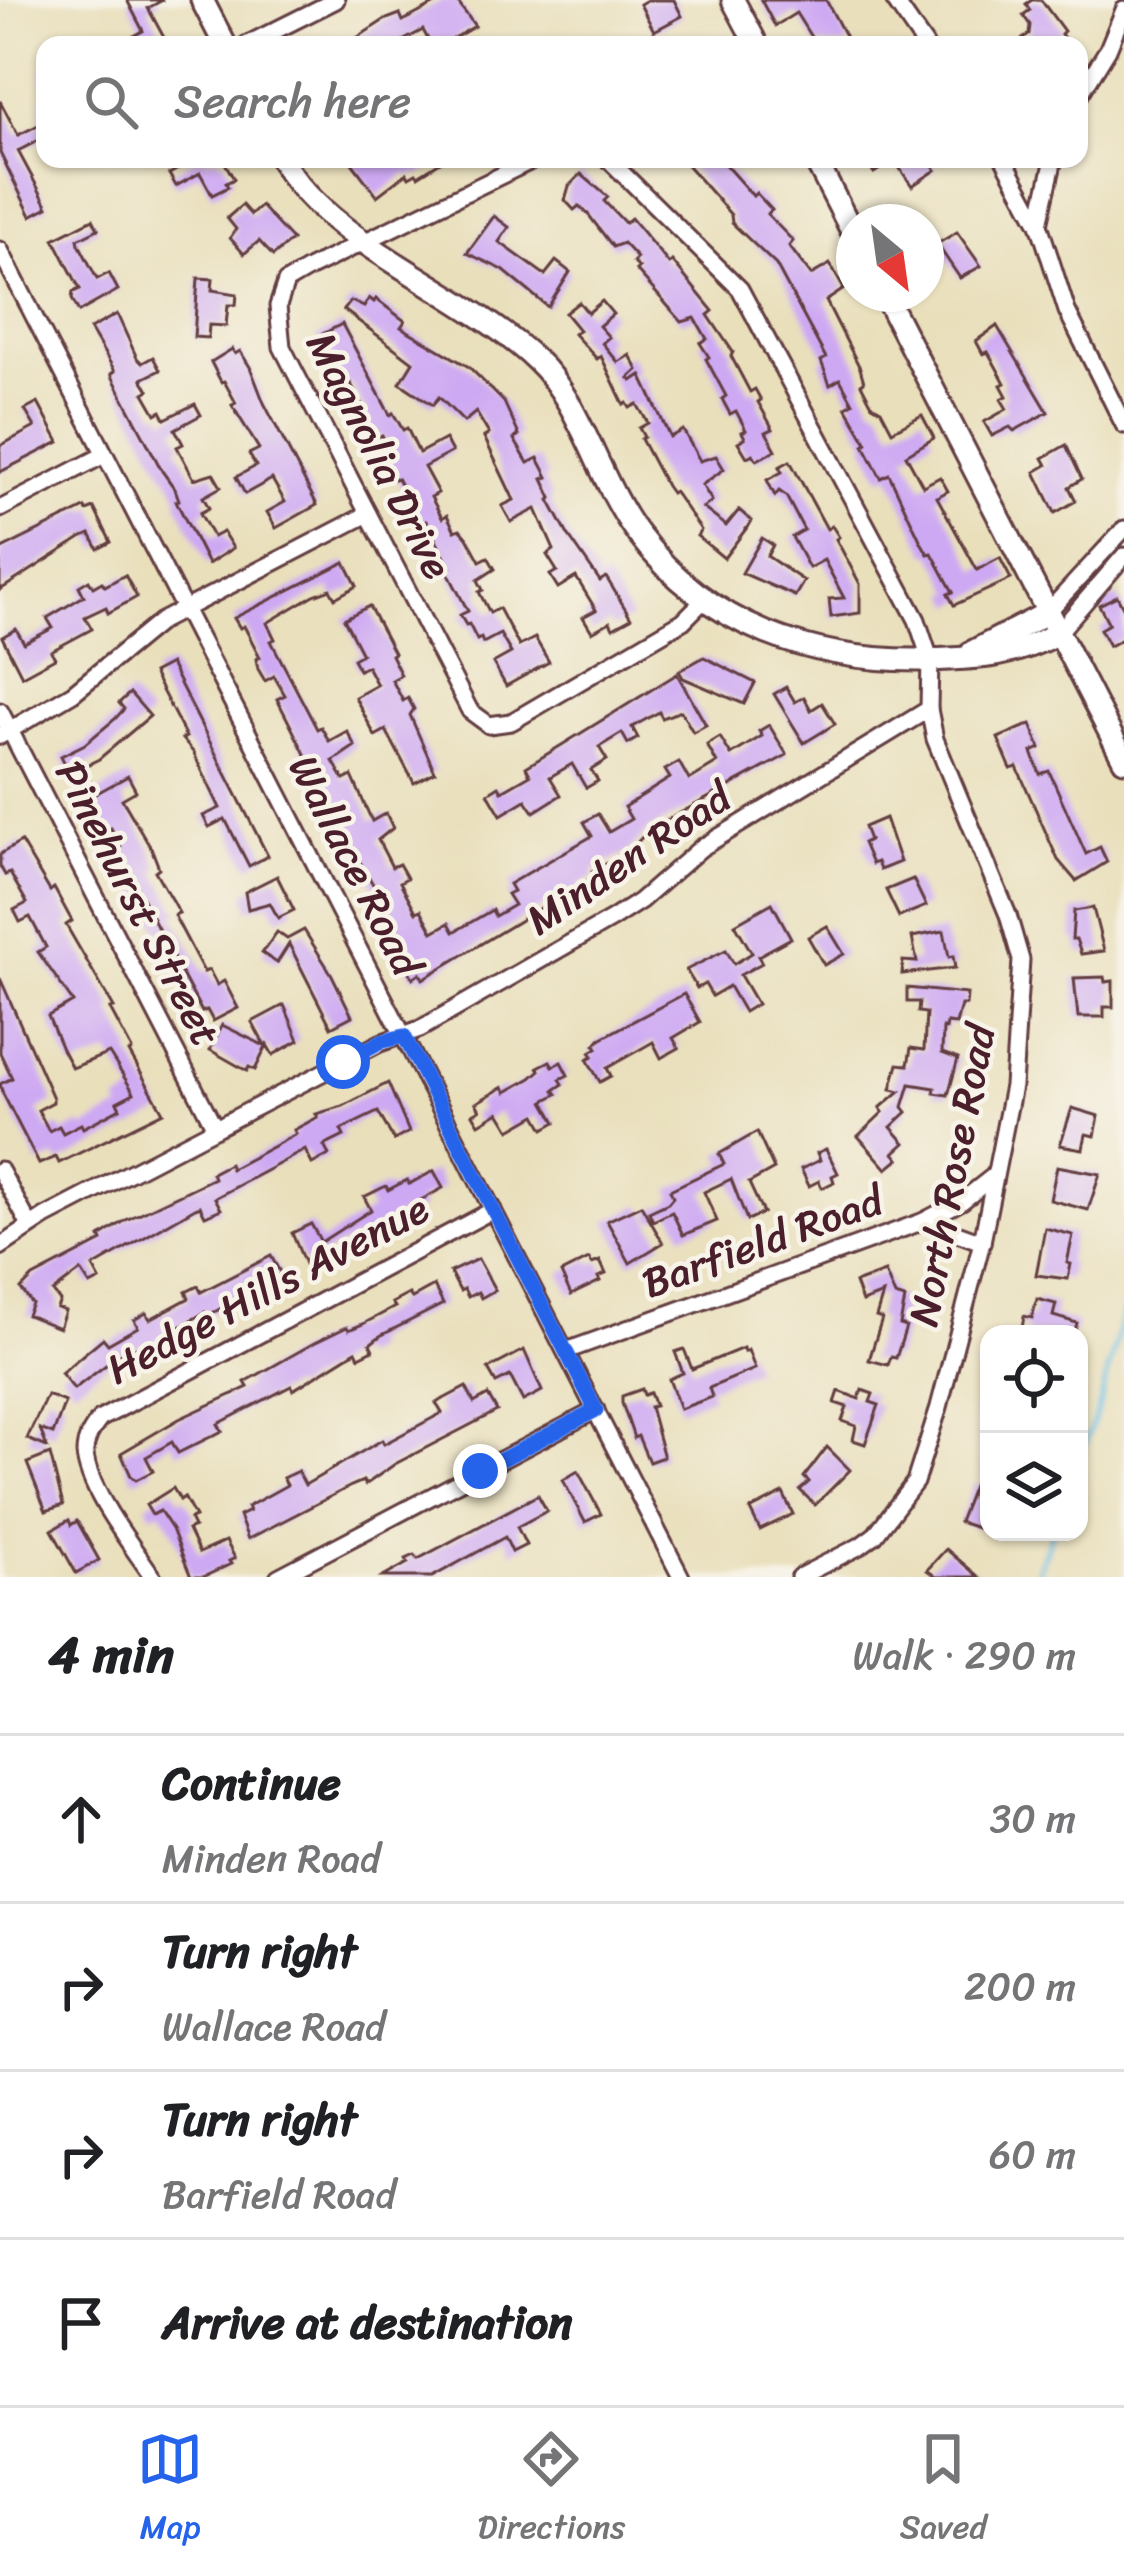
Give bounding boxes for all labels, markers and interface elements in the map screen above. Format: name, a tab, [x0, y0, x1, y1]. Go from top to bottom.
search box	[36, 36, 1088, 168]
text: Search here	[174, 62, 411, 142]
icon: search	[78, 69, 144, 135]
north arrow	[836, 204, 944, 312]
street label: Magnolia Drive	[285, 318, 473, 592]
street label: Wallace Road	[268, 741, 444, 992]
street label: Pinehurst Street	[34, 747, 242, 1060]
street label: Minden Road	[510, 761, 749, 955]
street label: North Rose Road	[886, 1015, 1018, 1332]
route start	[316, 1035, 370, 1089]
street label: Barfield Road	[631, 1163, 896, 1320]
street label: Hedge Hills Avenue	[93, 1172, 442, 1405]
map controls	[980, 1325, 1088, 1541]
button: locate	[980, 1325, 1088, 1433]
button: layers	[980, 1433, 1088, 1541]
route end	[453, 1444, 507, 1498]
text: 4 min	[48, 1610, 174, 1700]
text: Walk · 290 m	[853, 1621, 1076, 1690]
text: Continue	[162, 1744, 341, 1824]
text: 30 m	[990, 1784, 1076, 1853]
icon: ahead	[48, 1786, 114, 1852]
text: Minden Road	[162, 1824, 381, 1893]
text: Turn right	[162, 1912, 357, 1992]
text: 200 m	[964, 1952, 1076, 2021]
icon: right	[48, 1954, 114, 2020]
text: Wallace Road	[162, 1992, 385, 2061]
text: Turn right	[162, 2080, 357, 2160]
text: 60 m	[989, 2120, 1076, 2189]
icon: right	[48, 2122, 114, 2188]
text: Barfield Road	[162, 2160, 396, 2229]
text: Arrive at destination	[162, 2283, 572, 2363]
icon: arrive	[48, 2290, 114, 2356]
tab: Map	[137, 2426, 203, 2556]
tab: Directions	[478, 2426, 625, 2556]
tab: Saved	[900, 2426, 987, 2556]

